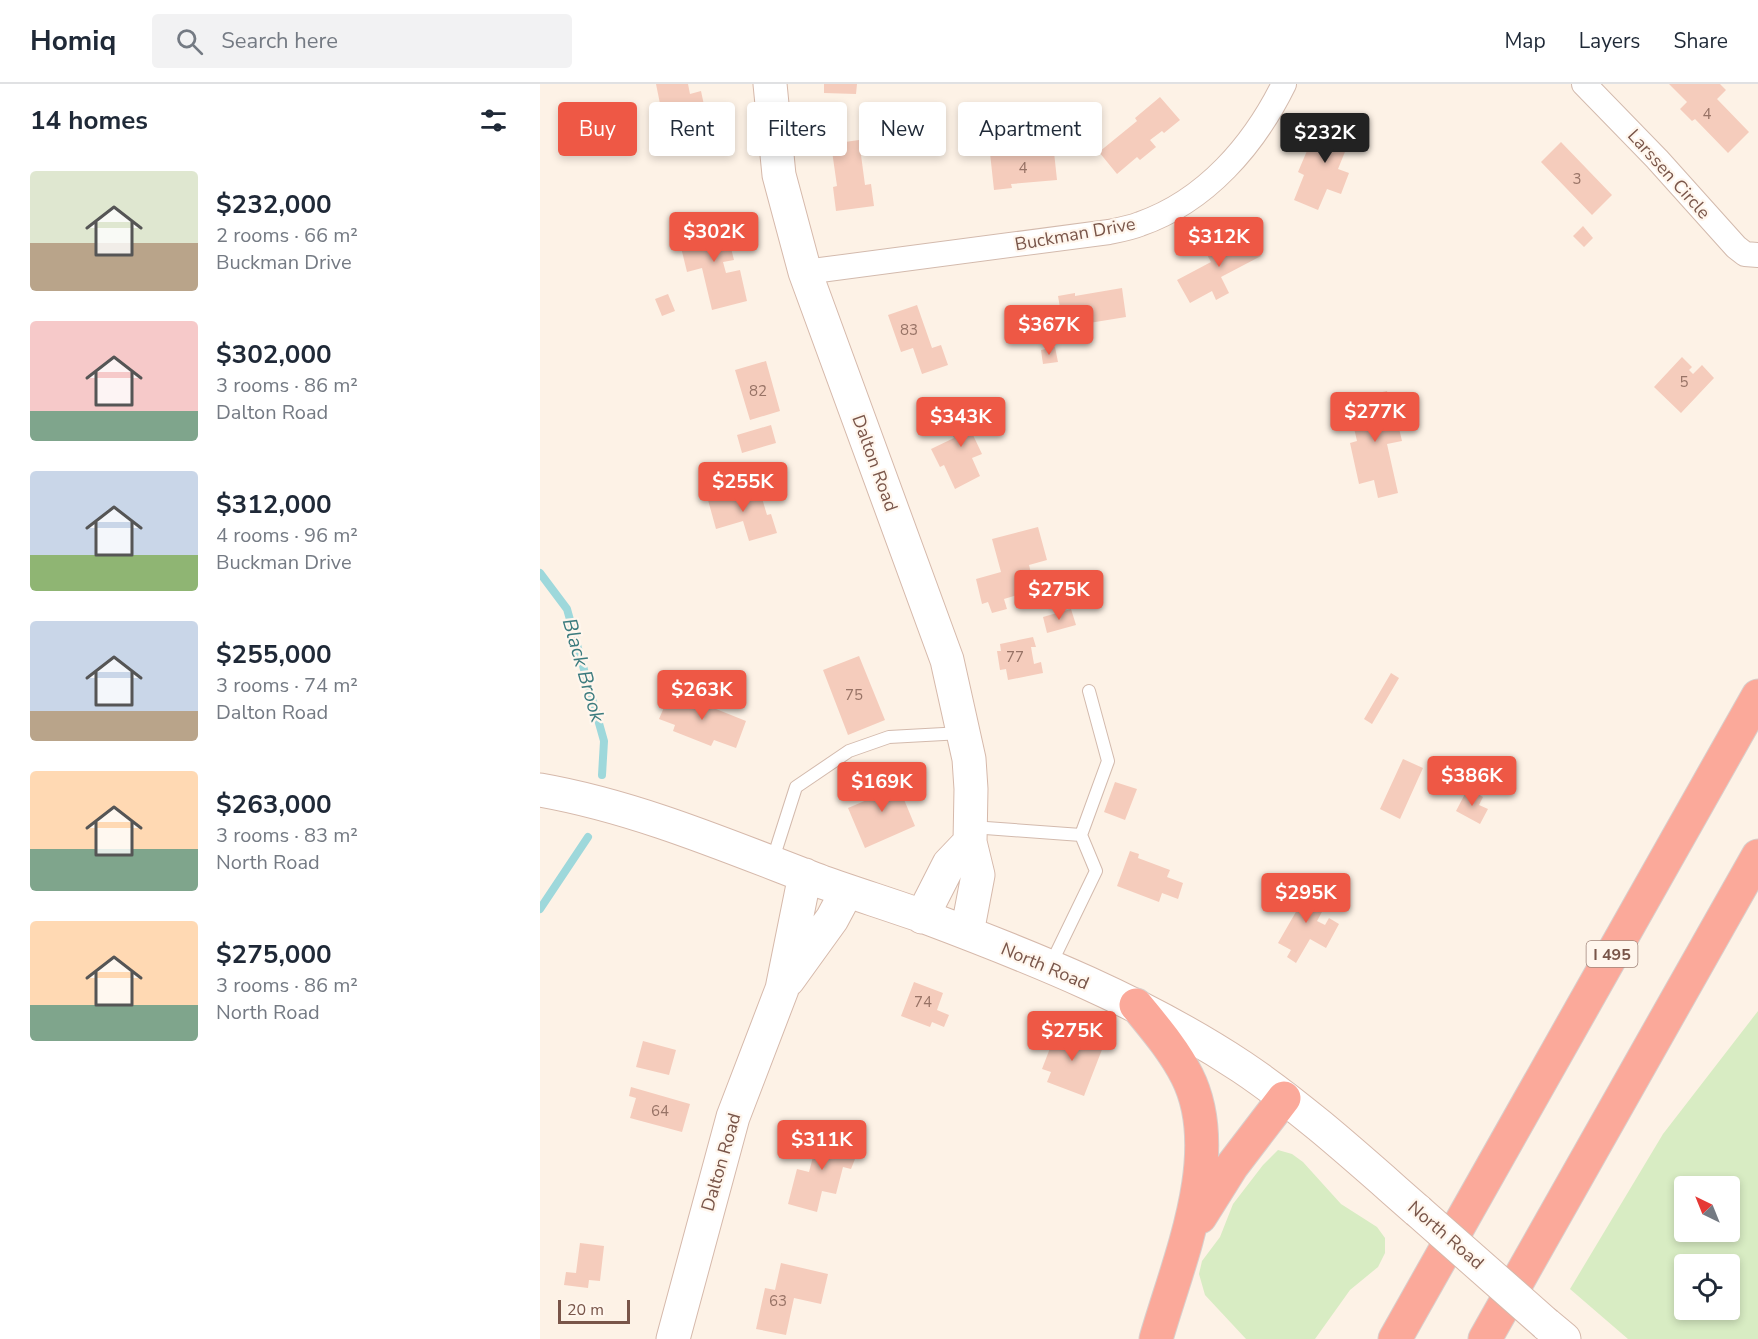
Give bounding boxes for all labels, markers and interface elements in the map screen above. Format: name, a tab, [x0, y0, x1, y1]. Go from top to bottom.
search box	[152, 14, 572, 68]
text: Homiq	[30, 22, 116, 60]
icon: search	[173, 25, 206, 58]
text: Search here	[221, 26, 338, 56]
text: Map	[1504, 27, 1546, 55]
text: Layers	[1579, 27, 1640, 55]
text: Share	[1673, 27, 1728, 55]
chip: Buy	[558, 102, 637, 156]
chip: Rent	[649, 102, 735, 156]
chip: Filters	[747, 102, 847, 156]
chip: New	[859, 102, 946, 156]
chip: Apartment	[958, 102, 1102, 156]
text: 14 homes	[30, 103, 148, 138]
icon: filters	[477, 104, 510, 137]
house number: 4	[1702, 104, 1712, 124]
pin: $232K	[1283, 113, 1367, 164]
text: $232K	[1294, 119, 1356, 146]
street label: Larssen Circle	[1622, 124, 1716, 224]
house number: 4	[1018, 158, 1028, 178]
house number: 3	[1572, 169, 1582, 189]
text: $232,000	[216, 187, 332, 222]
icon: home	[78, 195, 150, 267]
pin: $302K	[672, 212, 756, 263]
street label: Buckman Drive	[1013, 212, 1137, 256]
pin: $312K	[1177, 217, 1261, 268]
text: $302K	[683, 218, 745, 245]
text: 2 rooms · 66 m²	[216, 222, 358, 249]
text: $312K	[1188, 223, 1250, 250]
text: Buckman Drive	[216, 249, 352, 276]
pin: $367K	[1007, 305, 1091, 356]
text: $367K	[1018, 311, 1080, 338]
house number: 83	[900, 320, 918, 340]
text: $302,000	[216, 337, 332, 372]
icon: home	[78, 345, 150, 417]
text: 3 rooms · 86 m²	[216, 372, 358, 399]
house number: 5	[1679, 372, 1689, 392]
house number: 82	[749, 381, 767, 401]
pin: $277K	[1333, 392, 1417, 443]
pin: $343K	[919, 397, 1003, 448]
text: $277K	[1344, 398, 1406, 425]
text: Dalton Road	[216, 399, 328, 426]
text: $343K	[930, 403, 992, 430]
street label: Dalton Road	[846, 411, 904, 515]
pin: $255K	[701, 462, 785, 513]
text: $255K	[712, 468, 774, 495]
text: $312,000	[216, 487, 332, 522]
icon: home	[78, 495, 150, 567]
text: 4 rooms · 96 m²	[216, 522, 358, 549]
text: Buckman Drive	[216, 549, 352, 576]
pin: $275K	[1017, 570, 1101, 621]
text: $275K	[1028, 576, 1090, 603]
water label: Black Brook	[556, 615, 612, 726]
text: $255,000	[216, 637, 332, 672]
icon: home	[78, 645, 150, 717]
house number: 77	[1006, 647, 1024, 667]
pin: $263K	[660, 670, 744, 721]
text: 3 rooms · 74 m²	[216, 672, 358, 699]
text: $263K	[671, 676, 733, 703]
house number: 75	[845, 685, 863, 705]
text: Dalton Road	[216, 699, 328, 726]
pin: $386K	[1430, 756, 1514, 807]
pin: $169K	[840, 762, 924, 813]
text: $386K	[1441, 762, 1503, 789]
text: $169K	[851, 768, 913, 795]
text: $263,000	[216, 787, 332, 822]
icon: home	[78, 795, 150, 867]
text: 3 rooms · 83 m²	[216, 822, 358, 849]
text: North Road	[216, 849, 320, 876]
pin: $295K	[1264, 873, 1348, 924]
text: $295K	[1275, 879, 1337, 906]
text: $275,000	[216, 937, 332, 972]
street label: North Road	[997, 937, 1093, 995]
road number: I 495	[1586, 941, 1638, 967]
icon: home	[78, 945, 150, 1017]
text: 3 rooms · 86 m²	[216, 972, 358, 999]
house number: 74	[914, 992, 932, 1012]
text: North Road	[216, 999, 320, 1026]
pin: $275K	[1030, 1011, 1114, 1062]
text: $275K	[1041, 1017, 1103, 1044]
house number: 64	[651, 1101, 669, 1121]
street label: Dalton Road	[696, 1110, 746, 1214]
pin: $311K	[780, 1120, 864, 1171]
text: $311K	[791, 1126, 853, 1153]
north arrow	[1674, 1176, 1740, 1242]
map controls	[1674, 1176, 1740, 1320]
street label: North Road	[1403, 1195, 1489, 1275]
button: locate	[1674, 1254, 1740, 1320]
house number: 63	[769, 1291, 787, 1311]
scale bar	[558, 1297, 630, 1324]
text: 20 m	[567, 1299, 604, 1321]

